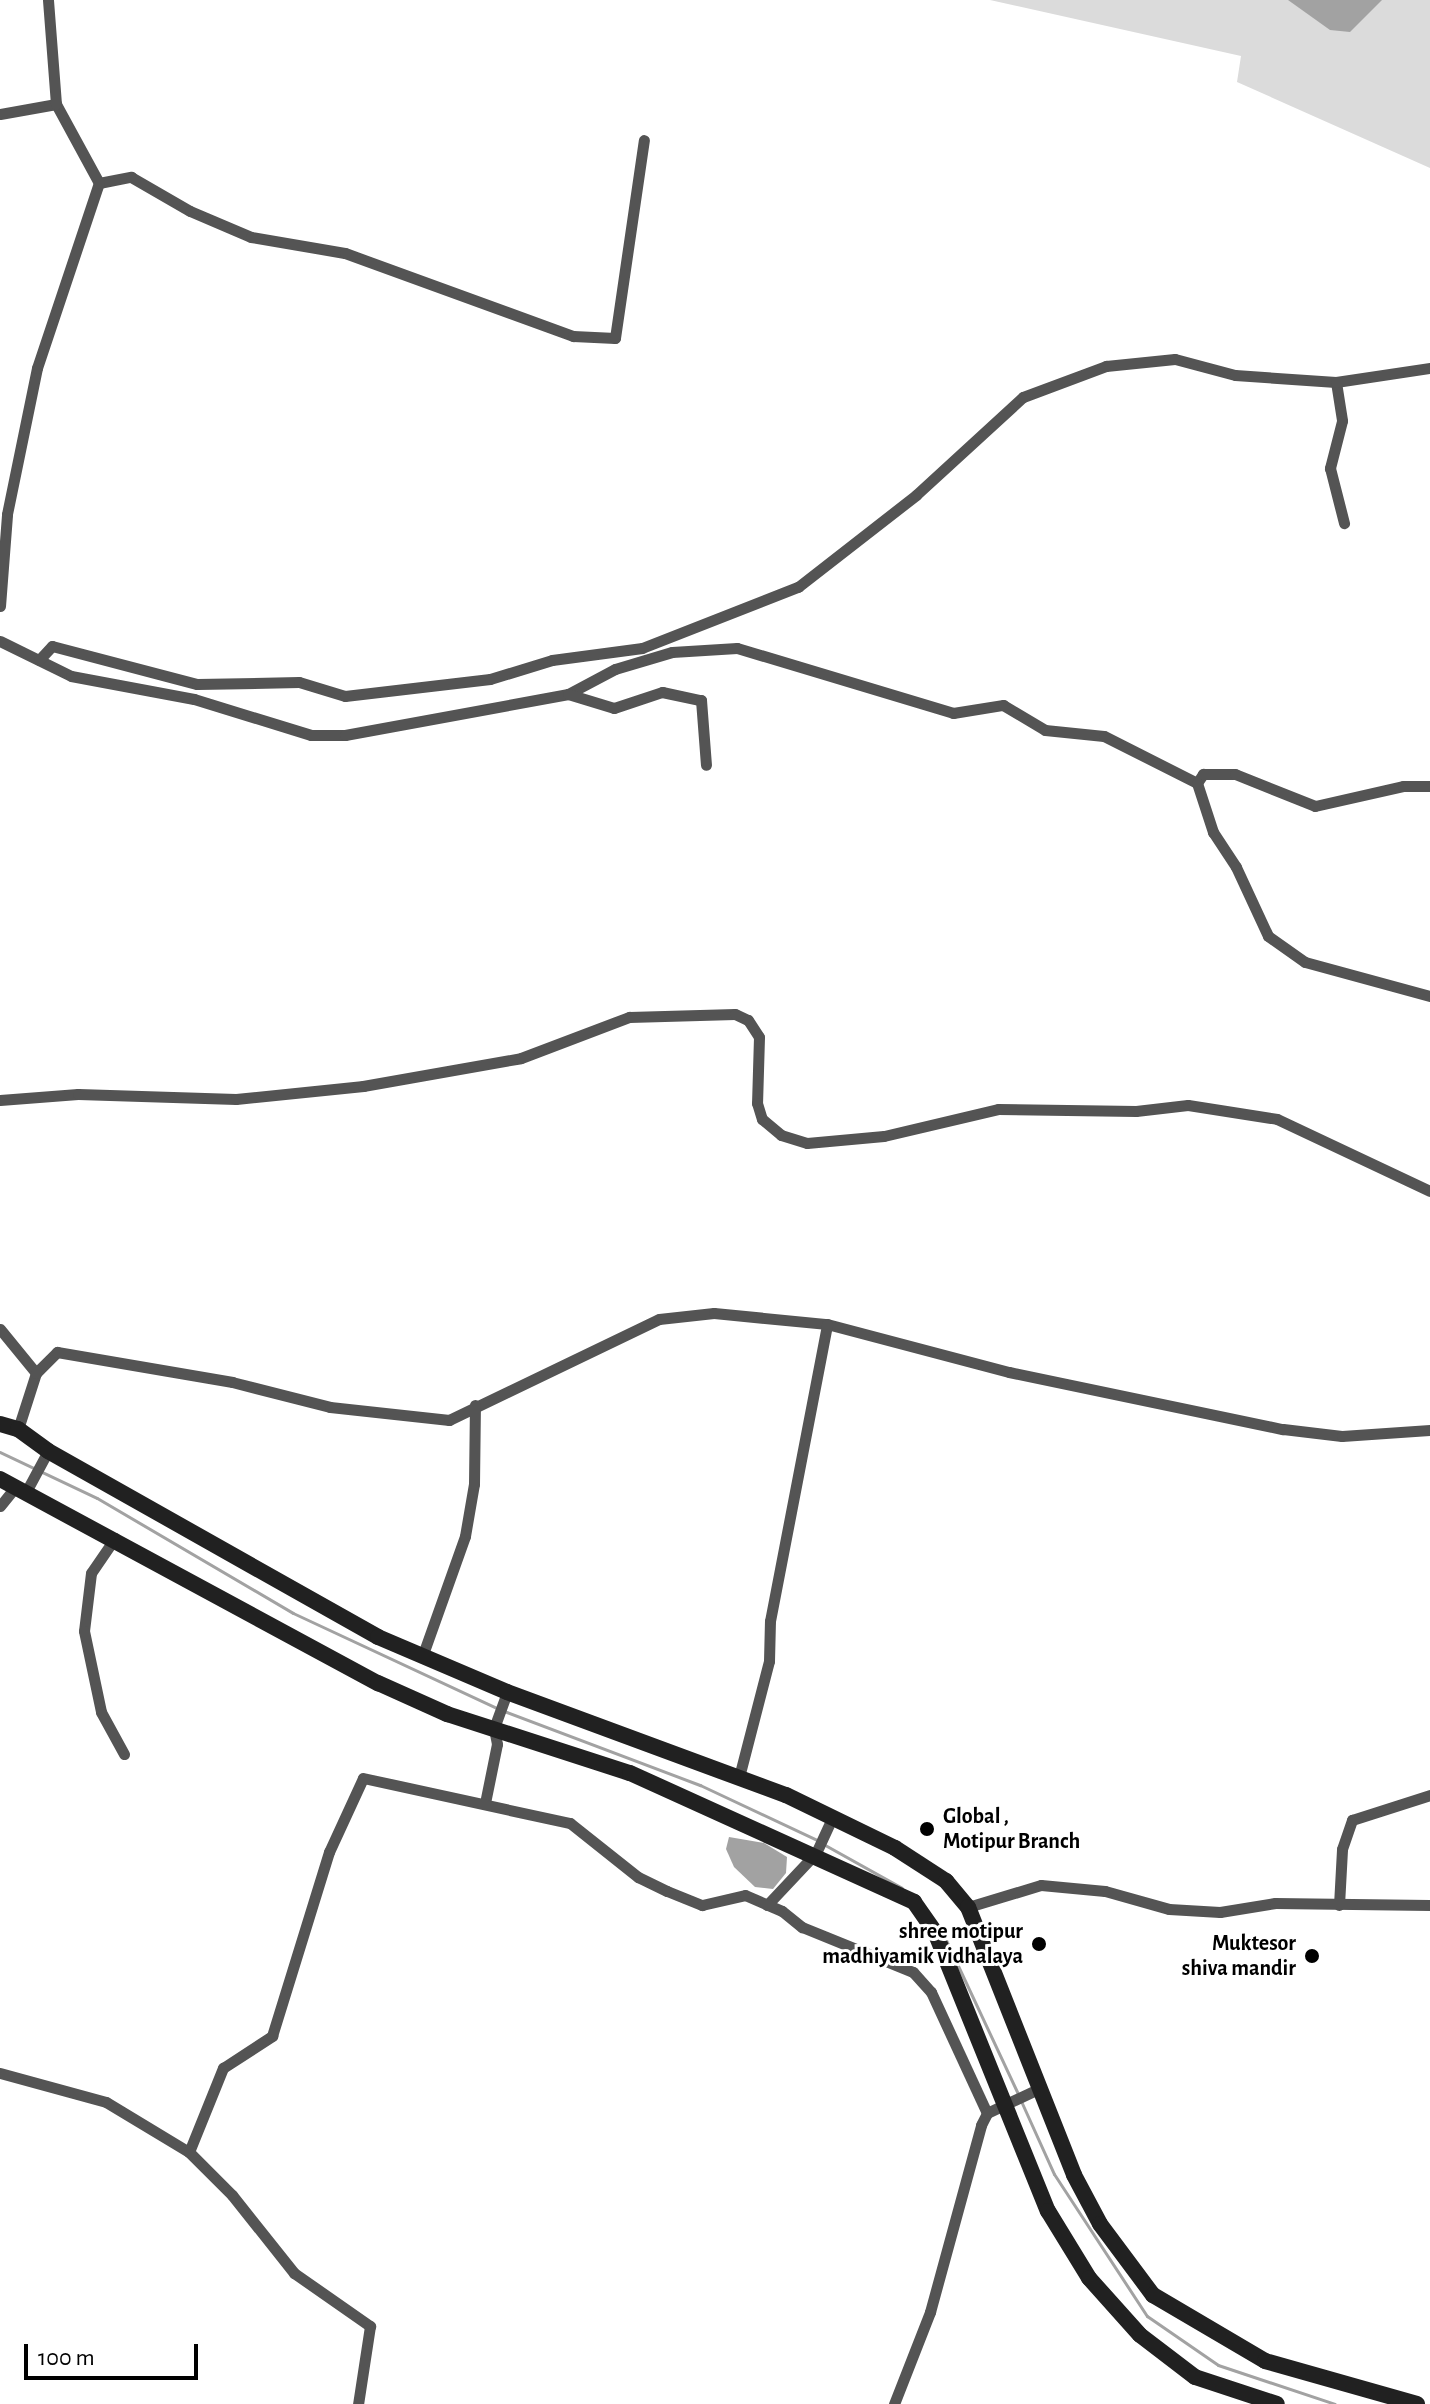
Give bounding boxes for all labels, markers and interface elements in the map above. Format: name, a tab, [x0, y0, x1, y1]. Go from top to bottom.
place label: Global , Motipur Branch	[943, 1803, 1080, 1854]
marker: Global , Motipur Branch	[918, 1820, 936, 1838]
place label: shree motipur madhiyamik vidhalaya	[822, 1918, 1023, 1970]
place label: Muktesor shiva mandir	[1182, 1930, 1296, 1982]
marker: shree motipur madhiyamik vidhalaya	[1030, 1935, 1048, 1953]
marker: Muktesor shiva mandir	[1303, 1947, 1321, 1965]
scale bar	[28, 2328, 202, 2378]
text: 100 m	[38, 2346, 95, 2370]

